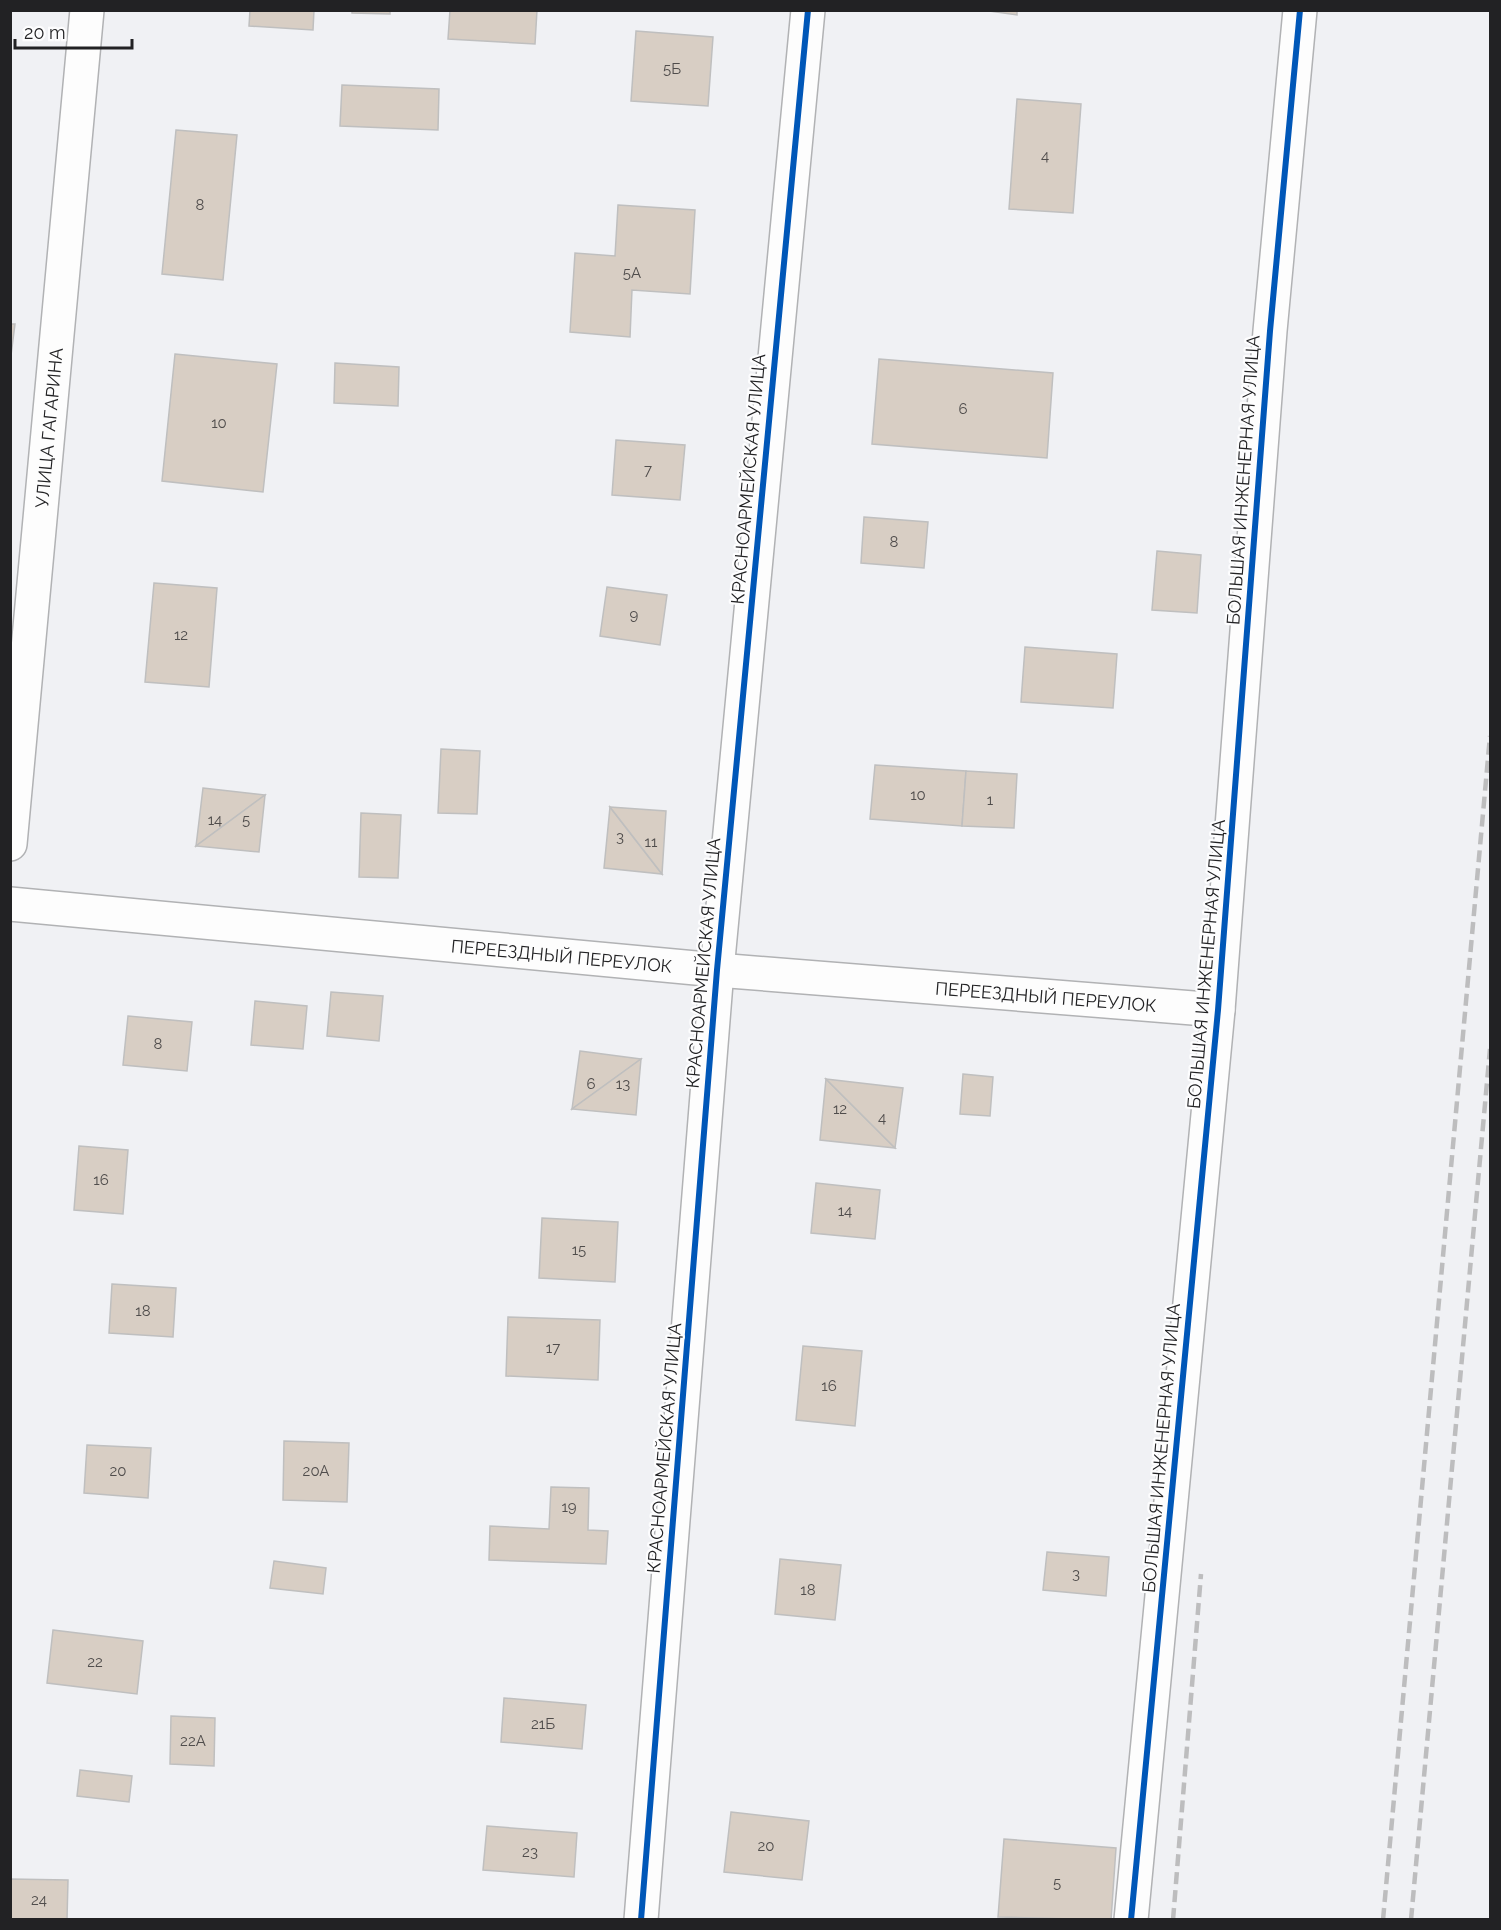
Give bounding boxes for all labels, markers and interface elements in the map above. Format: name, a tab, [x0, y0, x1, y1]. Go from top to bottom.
scale bar	[15, 12, 132, 50]
text: 20 m	[24, 22, 66, 43]
house number: 5Б	[663, 60, 681, 78]
house number: 4	[1041, 147, 1049, 165]
house number: 8	[196, 196, 205, 214]
house number: 5А	[623, 264, 641, 282]
street label: БОЛЬШАЯ ИНЖЕНЕРНАЯ УЛИЦА	[1222, 334, 1264, 626]
street label: УЛИЦА ГАГАРИНА	[31, 347, 66, 509]
street label: КРАСНОАРМЕЙСКАЯ УЛИЦА	[727, 353, 769, 605]
house number: 6	[958, 400, 968, 418]
house number: 10	[211, 414, 227, 432]
house number: 7	[644, 461, 652, 479]
house number: 8	[890, 533, 899, 551]
house number: 9	[630, 606, 639, 624]
house number: 12	[174, 626, 188, 644]
house number: 10	[910, 786, 926, 804]
house number: 1	[987, 791, 994, 809]
house number: 14	[208, 811, 222, 829]
house number: 5	[242, 811, 250, 829]
street label: БОЛЬШАЯ ИНЖЕНЕРНАЯ УЛИЦА	[1183, 818, 1229, 1110]
house number: 3	[616, 828, 624, 846]
house number: 11	[645, 833, 658, 851]
street label: КРАСНОАРМЕЙСКАЯ УЛИЦА	[682, 837, 724, 1089]
street label: ПЕРЕЕЗДНЫЙ ПЕРЕУЛОК	[450, 935, 673, 976]
street label: ПЕРЕЕЗДНЫЙ ПЕРЕУЛОК	[934, 977, 1157, 1016]
house number: 8	[154, 1035, 163, 1053]
house number: 6	[586, 1075, 596, 1093]
house number: 13	[616, 1075, 630, 1093]
house number: 12	[833, 1100, 847, 1118]
house number: 4	[878, 1109, 886, 1127]
house number: 16	[93, 1171, 109, 1189]
house number: 14	[838, 1202, 852, 1220]
house number: 15	[572, 1241, 586, 1259]
house number: 18	[135, 1302, 151, 1320]
street label: БОЛЬШАЯ ИНЖЕНЕРНАЯ УЛИЦА	[1138, 1302, 1184, 1594]
street label: КРАСНОАРМЕЙСКАЯ УЛИЦА	[643, 1322, 685, 1574]
house number: 17	[546, 1339, 560, 1357]
house number: 16	[821, 1377, 837, 1395]
house number: 20	[110, 1462, 127, 1480]
house number: 20A	[303, 1462, 329, 1480]
house number: 19	[561, 1498, 577, 1516]
house number: 3	[1072, 1565, 1080, 1583]
house number: 18	[800, 1581, 816, 1599]
house number: 22	[87, 1653, 103, 1671]
house number: 21Б	[531, 1715, 555, 1733]
house number: 22А	[180, 1732, 206, 1750]
house number: 20	[758, 1837, 775, 1855]
house number: 23	[522, 1843, 538, 1861]
house number: 5	[1053, 1874, 1061, 1892]
house number: 24	[31, 1891, 47, 1909]

